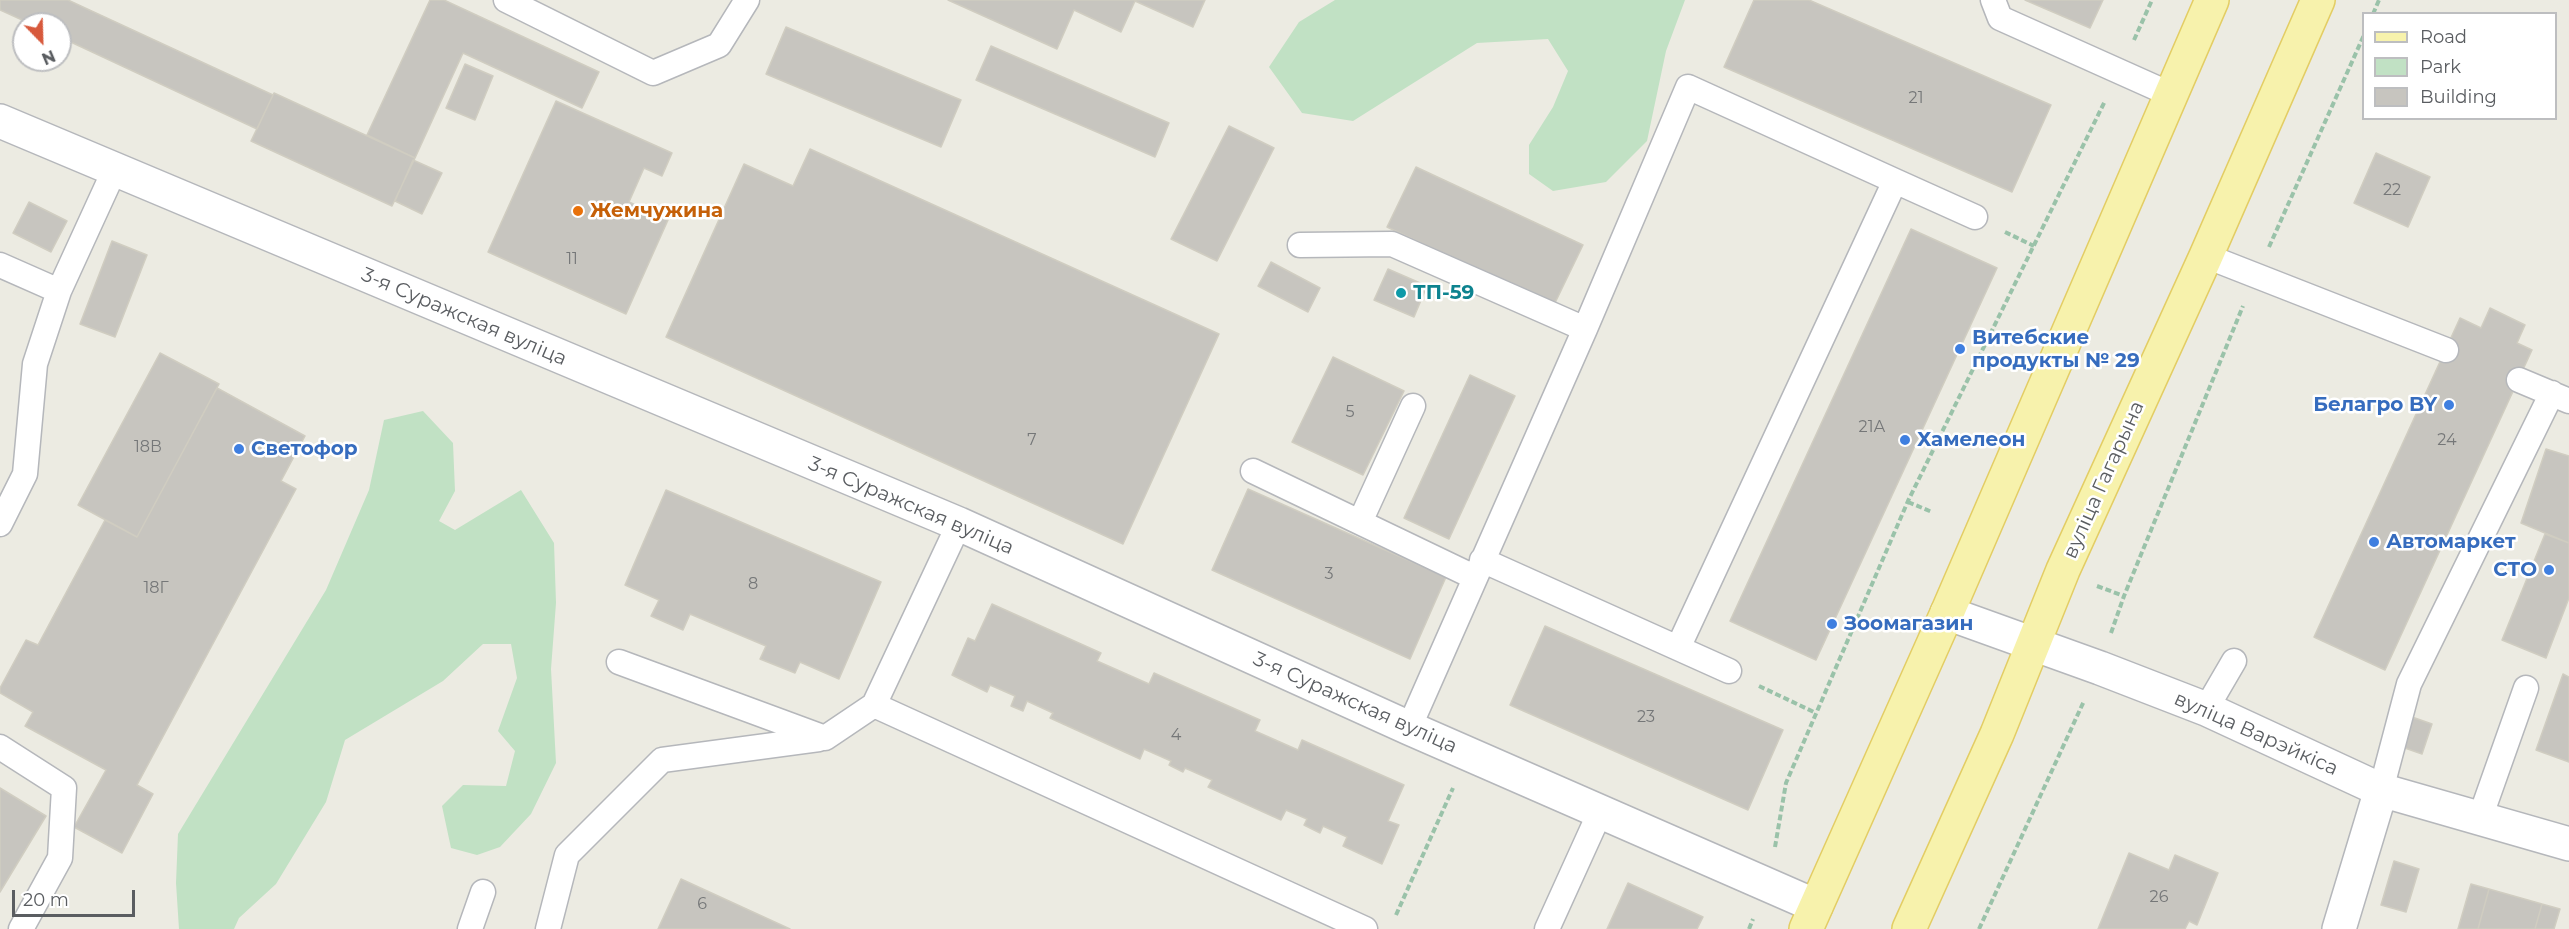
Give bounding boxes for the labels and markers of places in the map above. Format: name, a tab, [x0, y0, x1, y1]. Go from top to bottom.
place label: Жемчужина	[590, 199, 723, 223]
marker: Жемчужина	[571, 204, 585, 218]
place label: ТП-59	[1413, 281, 1474, 305]
marker: ТП-59	[1394, 286, 1408, 300]
place label: Витебские продукты № 29	[1972, 326, 2140, 373]
marker: Витебские продукты № 29	[1953, 342, 1967, 356]
place label: Белагро BY	[2313, 393, 2437, 417]
marker: Белагро BY	[2442, 398, 2456, 412]
place label: Хамелеон	[1917, 428, 2025, 452]
marker: Хамелеон	[1898, 433, 1912, 447]
place label: Светофор	[251, 437, 358, 461]
marker: Светофор	[232, 442, 246, 456]
place label: Автомаркет	[2386, 530, 2516, 554]
marker: Автомаркет	[2367, 535, 2381, 549]
place label: СТО	[2493, 558, 2537, 582]
marker: СТО	[2542, 563, 2556, 577]
place label: Зоомагазин	[1844, 612, 1973, 636]
marker: Зоомагазин	[1825, 617, 1839, 631]

